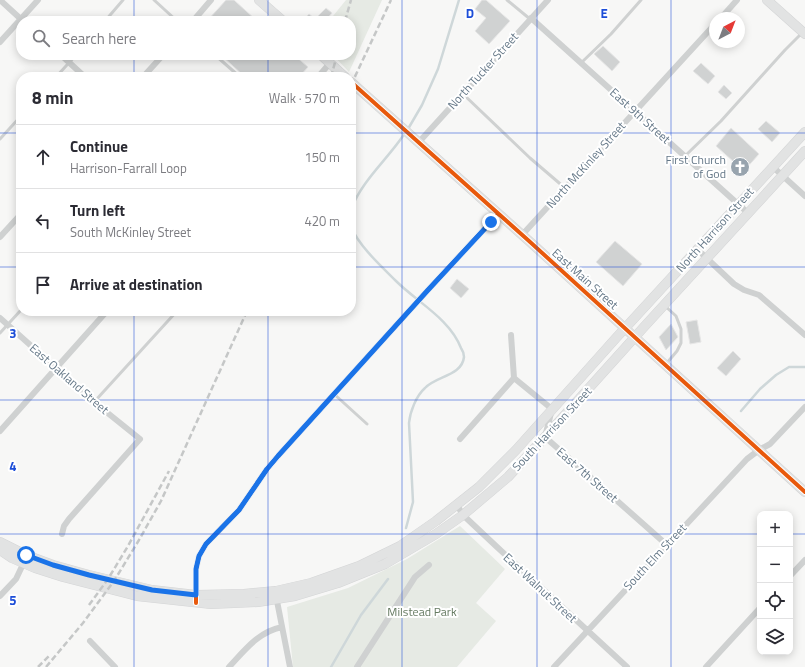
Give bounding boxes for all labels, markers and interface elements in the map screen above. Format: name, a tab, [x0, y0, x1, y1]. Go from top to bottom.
text: D	[466, 3, 474, 23]
text: E	[600, 3, 608, 23]
north arrow	[709, 12, 745, 48]
search box	[16, 16, 356, 60]
icon: search	[30, 27, 52, 49]
text: Search here	[62, 27, 136, 50]
street label: North Tucker Street	[443, 27, 523, 113]
street label: East 9th Street	[606, 83, 676, 149]
text: 8 min	[32, 85, 73, 111]
text: Walk · 570 m	[269, 88, 340, 108]
street label: North McKinley Street	[541, 116, 630, 212]
text: Continue	[70, 135, 128, 158]
icon: ahead	[32, 146, 54, 168]
text: 150 m	[304, 147, 340, 167]
place label: First Church of God	[665, 150, 726, 183]
church icon: First Church of God	[729, 156, 751, 178]
text: Harrison-Farrall Loop	[70, 158, 187, 178]
street label: North Harrison Street	[671, 182, 759, 276]
text: Turn left	[70, 199, 125, 222]
icon: left	[32, 210, 54, 232]
text: 420 m	[304, 211, 340, 231]
route end	[482, 213, 500, 231]
text: South McKinley Street	[70, 222, 191, 242]
street label: East Main Street	[548, 244, 623, 314]
text: Arrive at destination	[70, 273, 203, 296]
icon: arrive	[32, 274, 54, 296]
text: 3	[9, 323, 17, 343]
street label: East Oakland Street	[25, 339, 114, 419]
street label: South Harrison Street	[507, 382, 596, 475]
street label: East 7th Street	[552, 443, 623, 507]
text: 4	[9, 456, 17, 476]
map controls	[757, 511, 793, 655]
button: +	[757, 511, 793, 547]
street label: South Elm Street	[619, 518, 691, 594]
route start	[17, 546, 35, 564]
button: −	[757, 547, 793, 583]
street label: East Walnut Street	[499, 548, 582, 627]
button: locate	[757, 583, 793, 619]
text: 5	[9, 590, 17, 610]
park label: Milstead Park	[387, 602, 457, 621]
button: layers	[757, 619, 793, 655]

